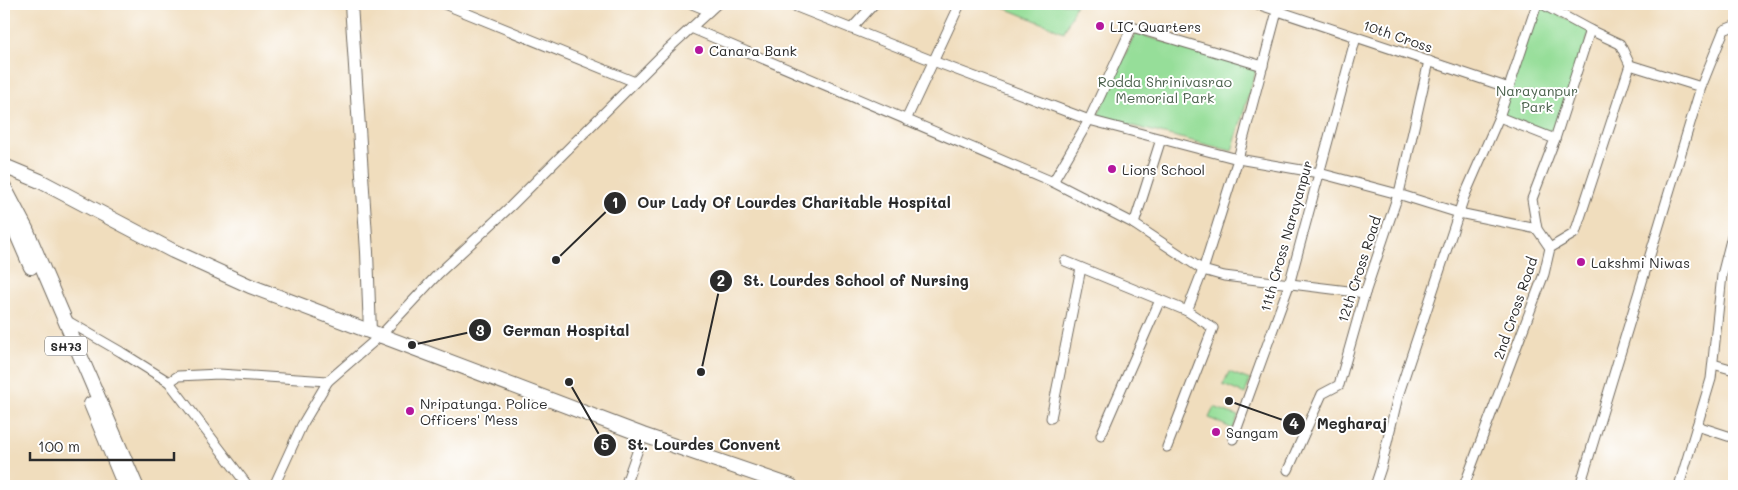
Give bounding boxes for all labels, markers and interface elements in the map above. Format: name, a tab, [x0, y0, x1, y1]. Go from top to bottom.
street label: 10th Cross	[1361, 15, 1435, 57]
place label: LIC Quarters	[1110, 17, 1201, 36]
marker: LIC Quarters	[1094, 20, 1106, 32]
place label: Canara Bank	[709, 41, 797, 60]
marker: Canara Bank	[693, 44, 705, 56]
park label: Rodda Shrinivasrao Memorial Park	[1098, 72, 1232, 107]
park label: Narayanpur Park	[1496, 81, 1578, 116]
street label: 11th Cross Narayanpur	[1255, 158, 1317, 314]
place label: Lions School	[1122, 160, 1205, 179]
marker: Lions School	[1106, 163, 1118, 175]
callout: Our Lady Of Lourdes Charitable Hospital	[602, 188, 961, 218]
text: 1	[612, 192, 618, 212]
text: Our Lady Of Lourdes Charitable Hospital	[637, 192, 951, 212]
street label: 12th Cross Road	[1333, 213, 1385, 325]
place label: Lakshmi Niwas	[1591, 253, 1690, 272]
street label: 2nd Cross Road	[1489, 254, 1541, 362]
marker: Lakshmi Niwas	[1575, 256, 1587, 268]
callout: St. Lourdes School of Nursing	[708, 266, 979, 296]
text: 2	[717, 270, 725, 290]
text: St. Lourdes School of Nursing	[743, 270, 969, 290]
callout: German Hospital	[467, 315, 639, 345]
text: 3	[475, 320, 485, 340]
text: German Hospital	[503, 320, 629, 340]
road number: SH73	[45, 336, 87, 356]
place label: Nripatunga. Police Officers' Mess	[420, 394, 548, 429]
marker: Nripatunga. Police Officers' Mess	[404, 405, 416, 417]
callout: Megharaj	[1282, 409, 1397, 439]
text: 4	[1289, 413, 1299, 433]
text: Megharaj	[1317, 413, 1387, 433]
place label: Sangam	[1226, 423, 1278, 442]
marker: Sangam	[1210, 426, 1222, 438]
scale bar	[30, 430, 174, 462]
callout: St. Lourdes Convent	[592, 430, 790, 460]
text: 5	[601, 434, 610, 454]
text: St. Lourdes Convent	[628, 434, 781, 454]
text: 100 m	[38, 436, 80, 456]

